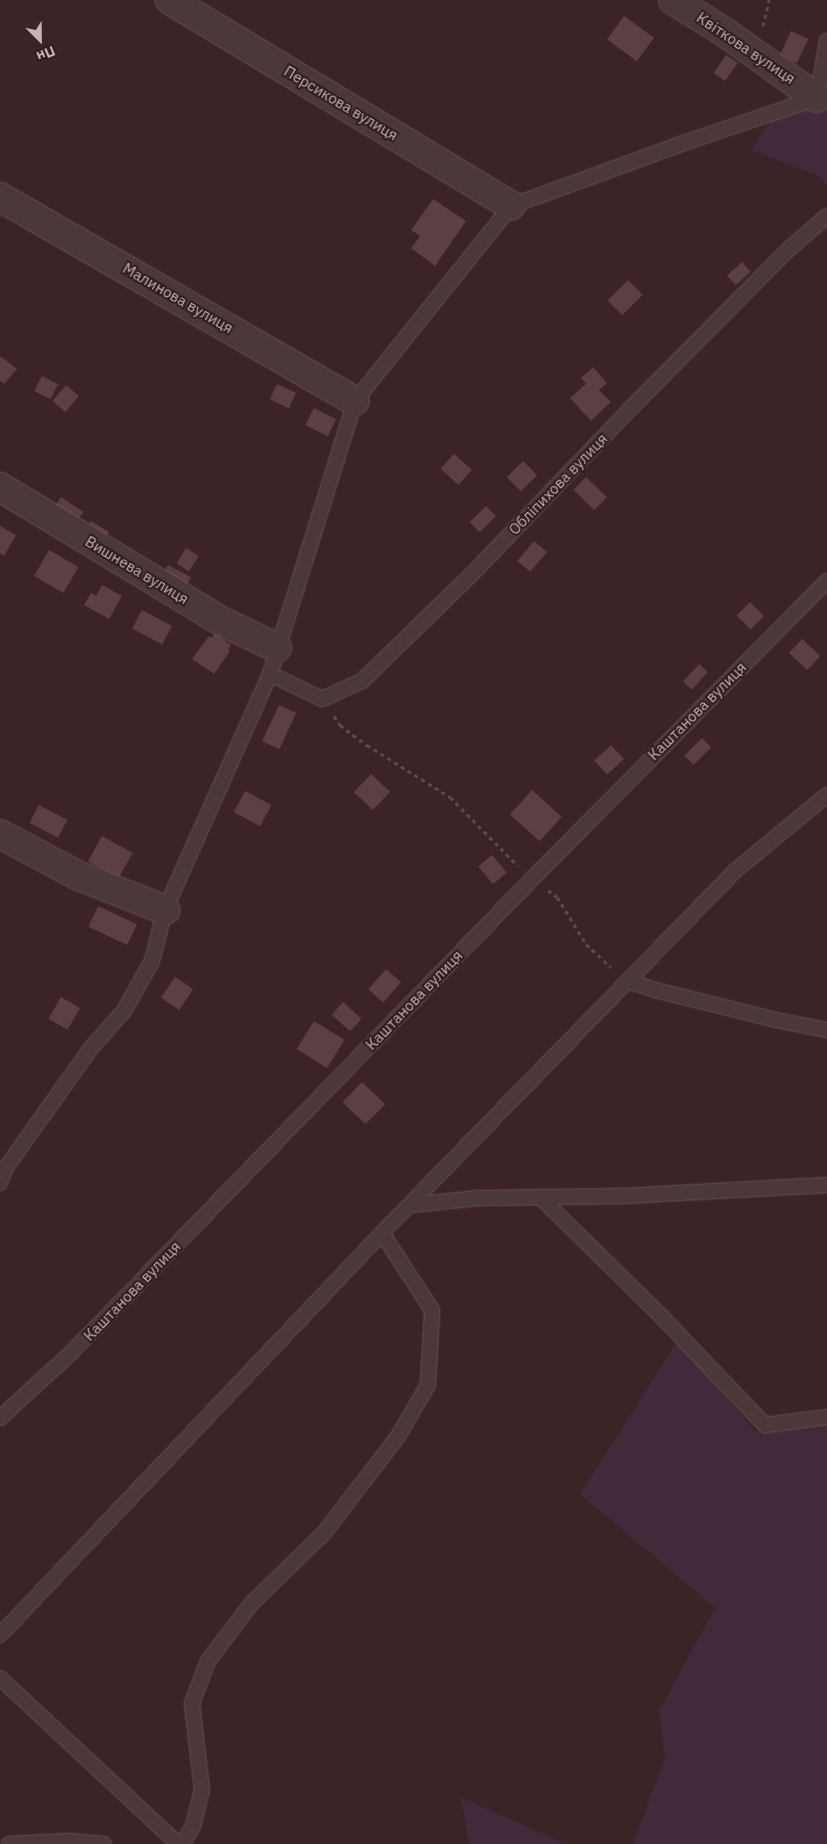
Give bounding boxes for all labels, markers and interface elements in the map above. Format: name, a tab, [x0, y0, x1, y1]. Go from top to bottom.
street label: Квіткова вулиця	[693, 8, 799, 88]
north arrow	[15, 15, 65, 65]
text: Пн	[34, 42, 58, 66]
street label: Персикова вулиця	[281, 62, 401, 144]
street label: Малинова вулиця	[120, 259, 236, 337]
street label: Обліпихова вулиця	[505, 430, 611, 538]
street label: Вишнева вулиця	[82, 532, 192, 608]
street label: Каштанова вулиця	[644, 658, 750, 764]
street label: Каштанова вулиця	[362, 946, 466, 1054]
street label: Каштанова вулиця	[80, 1237, 184, 1345]

